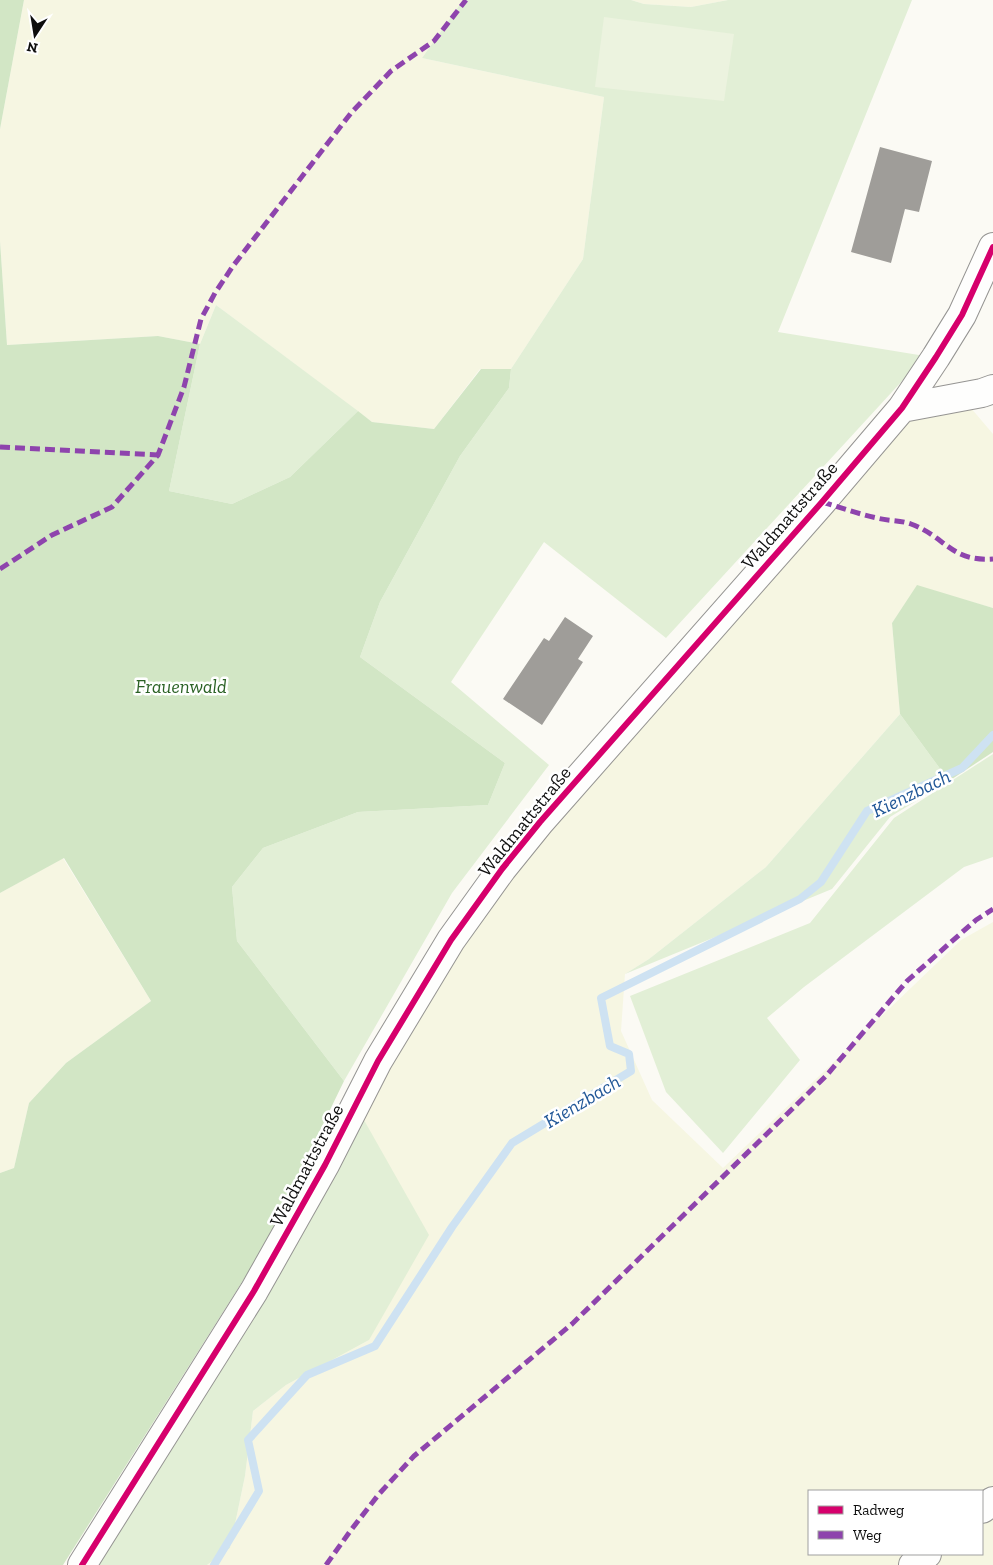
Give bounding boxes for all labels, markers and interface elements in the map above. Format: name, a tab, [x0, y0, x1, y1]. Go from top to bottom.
north arrow	[10, 10, 60, 60]
text: N	[25, 38, 39, 57]
street label: Waldmattstraße	[736, 457, 842, 574]
park label: Frauenwald	[135, 675, 227, 698]
street label: Waldmattstraße	[473, 762, 576, 881]
water label: Kienzbach	[868, 764, 954, 822]
water label: Kienzbach	[540, 1069, 624, 1133]
street label: Waldmattstraße	[265, 1100, 348, 1230]
legend	[808, 1490, 983, 1555]
text: Radweg	[853, 1501, 904, 1519]
text: Weg	[853, 1526, 882, 1544]

